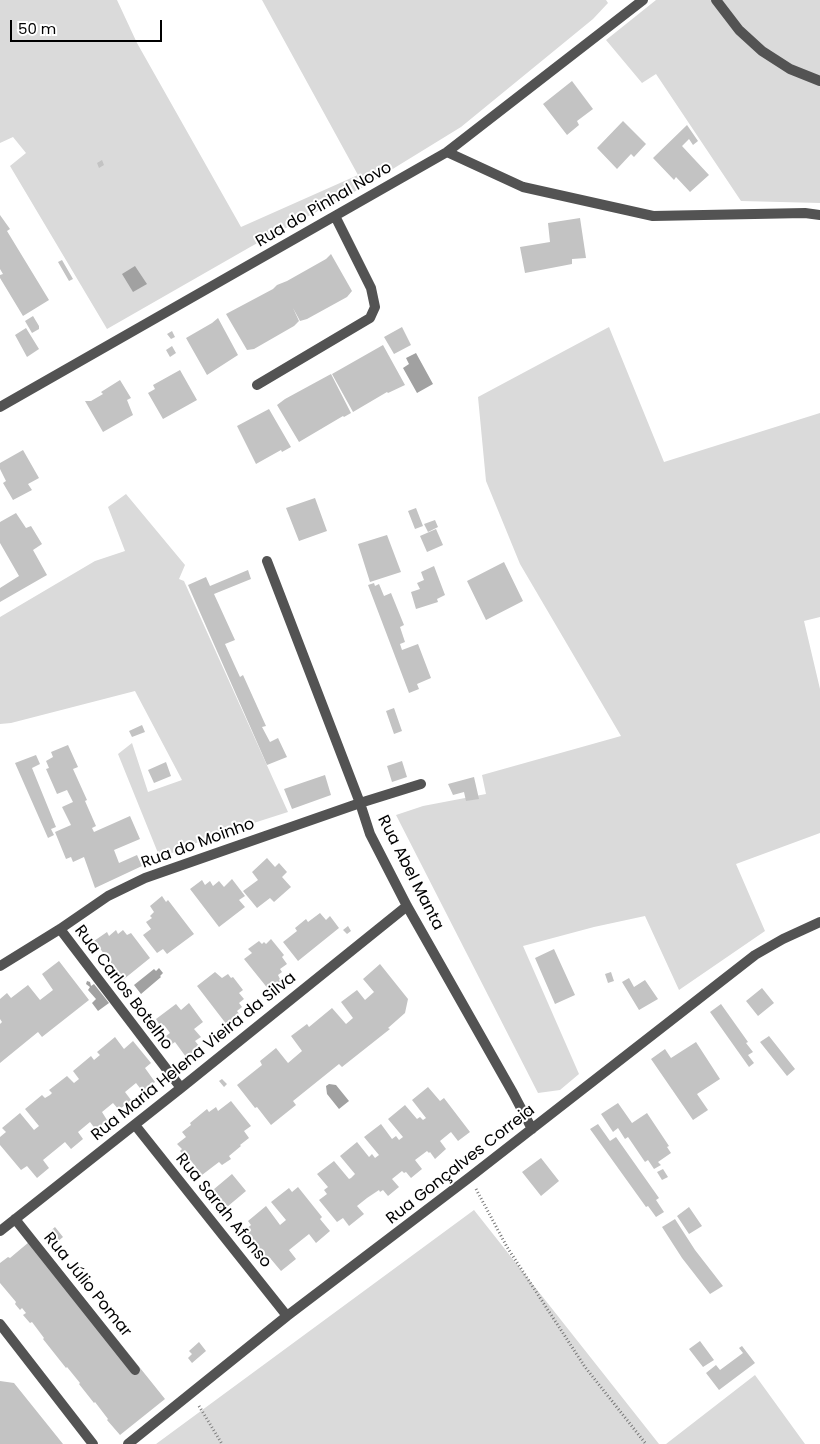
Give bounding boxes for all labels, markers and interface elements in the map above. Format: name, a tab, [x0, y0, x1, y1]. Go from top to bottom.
scale bar	[12, 10, 165, 42]
text: 50 m	[18, 18, 56, 39]
street label: Rua do Pinhal Novo	[253, 158, 395, 252]
street label: Rua Abel Manta	[373, 812, 447, 934]
street label: Rua do Moinho	[139, 815, 257, 873]
street label: Rua Carlos Botelho	[70, 922, 176, 1054]
street label: Rua Maria Helena Vieira da Silva	[88, 969, 300, 1145]
street label: Rua Gonçalves Correia	[383, 1101, 539, 1229]
street label: Rua Sarah Afonso	[171, 1150, 275, 1272]
street label: Rua Júlio Pomar	[39, 1229, 135, 1341]

